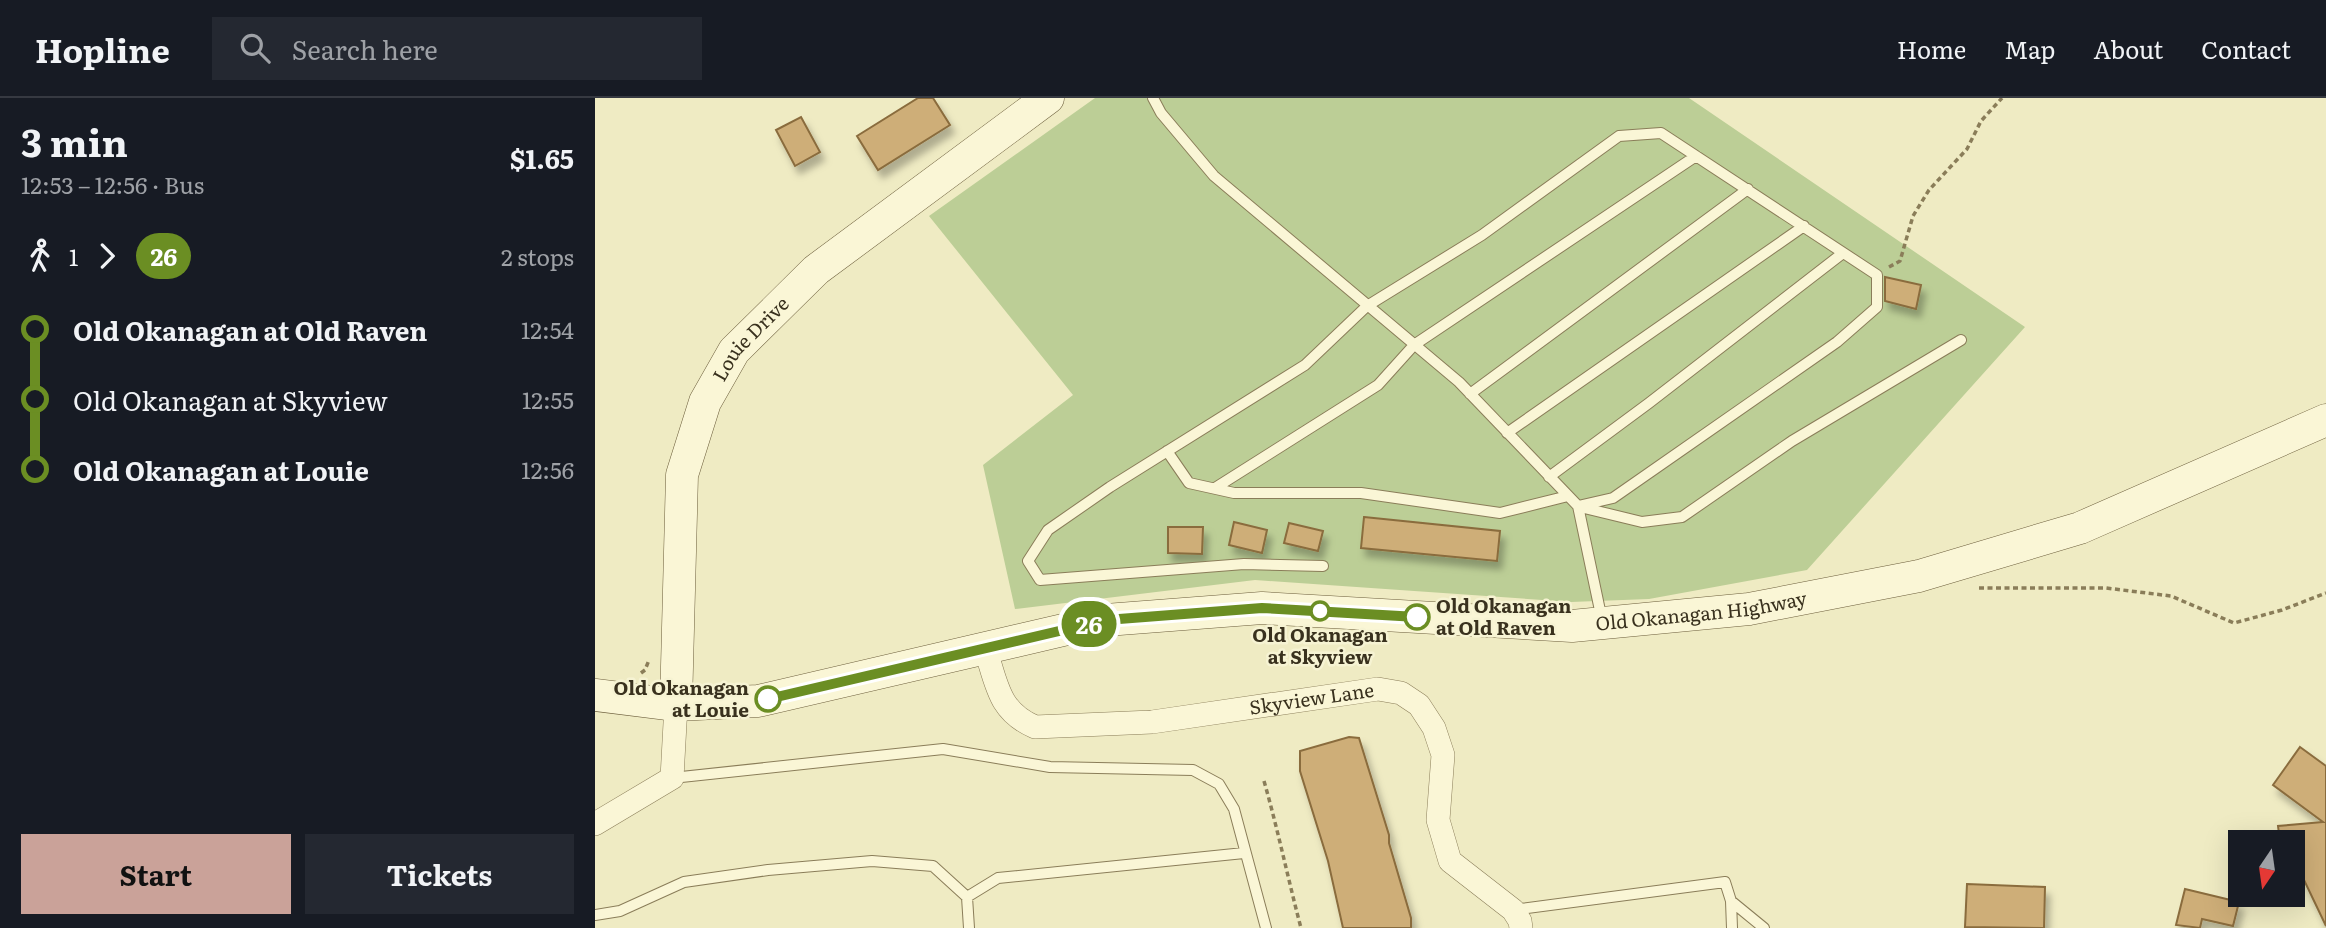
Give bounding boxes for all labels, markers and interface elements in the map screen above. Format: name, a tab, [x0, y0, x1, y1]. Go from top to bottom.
search box	[212, 17, 702, 80]
text: Hopline	[35, 24, 170, 73]
icon: search	[236, 29, 274, 67]
text: Search here	[292, 29, 438, 68]
text: Home	[1897, 31, 1966, 66]
text: Map	[2004, 31, 2055, 66]
text: About	[2093, 31, 2163, 66]
text: Contact	[2201, 31, 2291, 66]
text: 3 min	[21, 112, 128, 169]
text: $1.65	[510, 138, 574, 177]
text: 12:53 – 12:56 · Bus	[21, 167, 204, 201]
icon: walk	[21, 237, 59, 275]
icon: forward	[88, 237, 126, 275]
text: 26	[150, 238, 177, 273]
text: 1	[69, 239, 78, 273]
text: 2 stops	[501, 239, 574, 273]
street label: Louie Drive	[705, 289, 795, 386]
text: Old Okanagan at Old Raven	[73, 310, 427, 349]
text: 12:54	[521, 312, 574, 346]
text: Old Okanagan at Skyview	[73, 380, 388, 419]
text: 12:55	[522, 382, 574, 416]
text: Old Okanagan at Louie	[73, 450, 369, 489]
text: 12:56	[521, 452, 574, 486]
street label: Old Okanagan Highway	[1594, 583, 1809, 637]
place label: Old Okanagan at Old Raven	[1436, 591, 1571, 641]
line badge: 26	[1057, 601, 1121, 647]
marker: Old Okanagan at Skyview	[1310, 601, 1330, 621]
marker: Old Okanagan at Old Raven	[1404, 604, 1430, 630]
text: 26	[1076, 606, 1102, 641]
place label: Old Okanagan at Skyview	[1252, 620, 1388, 670]
place label: Old Okanagan at Louie	[614, 673, 749, 723]
street label: Skyview Lane	[1247, 675, 1376, 721]
marker: Old Okanagan at Louie	[755, 686, 781, 712]
north arrow	[2228, 830, 2305, 906]
map controls	[2228, 830, 2305, 907]
button: Start	[21, 834, 291, 914]
button: Tickets	[305, 834, 574, 914]

